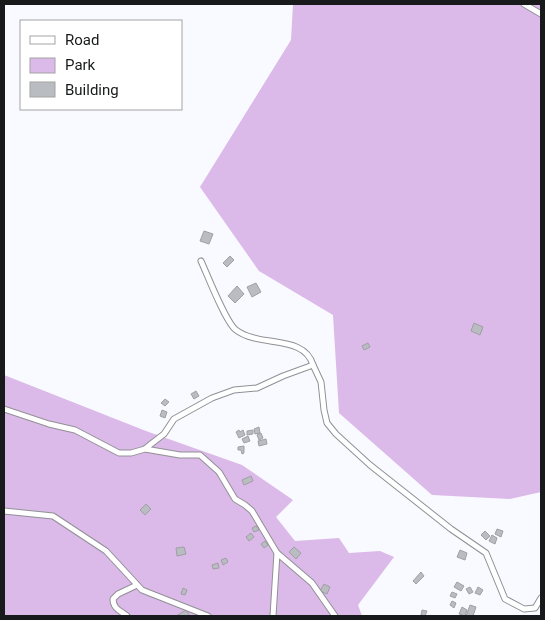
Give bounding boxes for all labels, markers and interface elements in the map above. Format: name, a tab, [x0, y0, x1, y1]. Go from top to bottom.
legend	[20, 20, 182, 110]
text: Road	[65, 31, 99, 49]
text: Park	[65, 56, 96, 74]
text: Building	[65, 81, 119, 99]

